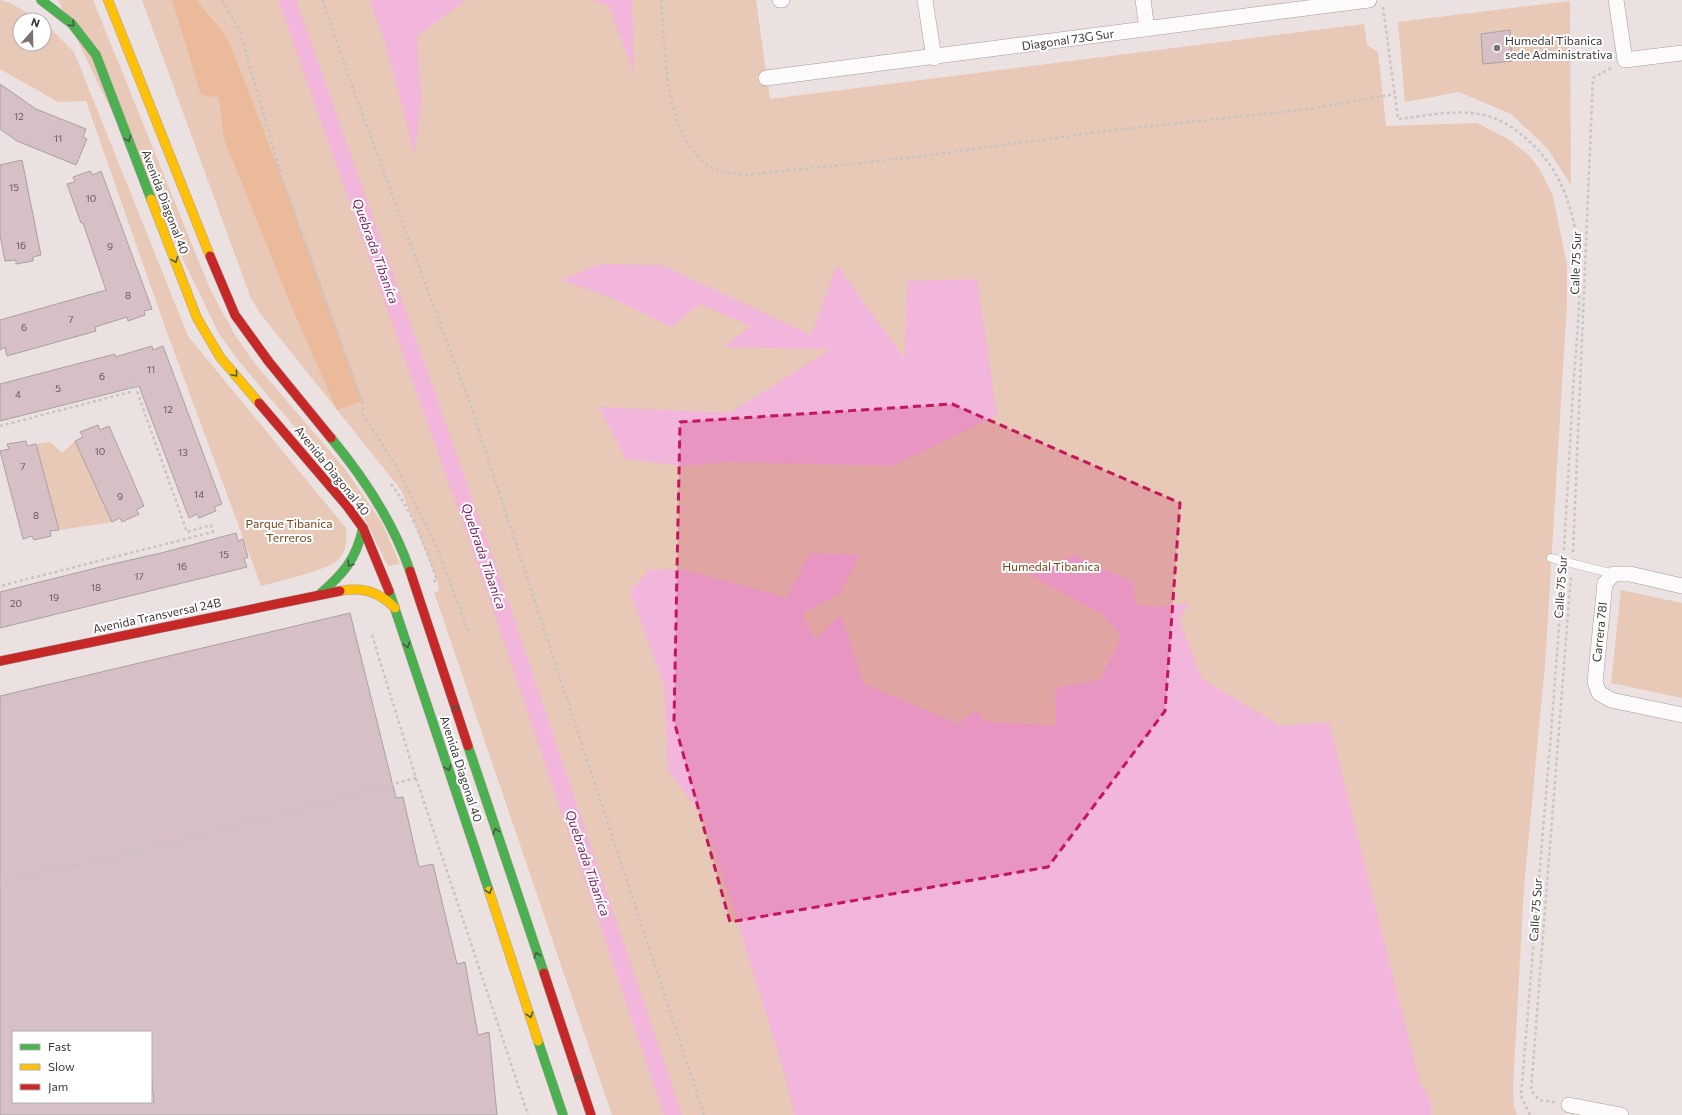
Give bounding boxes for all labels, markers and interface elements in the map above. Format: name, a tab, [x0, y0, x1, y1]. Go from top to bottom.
north arrow	[12, 12, 52, 52]
text: N	[29, 15, 42, 30]
one-way arrow	[67, 19, 75, 26]
street label: Diagonal 73G Sur	[1021, 26, 1115, 52]
place label: Humedal Tibanica sede Administrativa	[1505, 33, 1612, 61]
marker: Humedal Tibanica sede Administrativa	[1492, 43, 1502, 53]
house number: 12	[14, 110, 24, 122]
house number: 11	[54, 132, 62, 144]
one-way arrow	[124, 136, 132, 143]
street label: Avenida Diagonal 40	[140, 147, 192, 256]
house number: 15	[9, 181, 19, 193]
house number: 10	[86, 192, 96, 204]
water label: Quebrada Tibaníca	[349, 196, 403, 306]
street label: Calle 75 Sur	[1567, 231, 1583, 295]
house number: 16	[16, 239, 26, 251]
house number: 9	[107, 240, 113, 252]
one-way arrow	[170, 257, 178, 264]
house number: 8	[125, 289, 131, 301]
house number: 7	[68, 313, 74, 325]
house number: 6	[21, 321, 27, 333]
house number: 11	[147, 363, 155, 375]
house number: 6	[99, 370, 105, 382]
one-way arrow	[231, 370, 238, 377]
house number: 5	[55, 382, 61, 394]
house number: 4	[15, 388, 21, 400]
house number: 12	[163, 403, 173, 415]
street label: Avenida Diagonal 40	[292, 423, 373, 518]
house number: 10	[95, 445, 105, 457]
house number: 13	[178, 446, 188, 458]
house number: 7	[20, 460, 26, 472]
house number: 14	[194, 488, 204, 500]
house number: 9	[117, 490, 123, 502]
water label: Quebrada Tibaníca	[458, 501, 510, 611]
house number: 8	[33, 509, 39, 521]
park label: Parque Tibanica Terreros	[245, 516, 333, 544]
house number: 15	[219, 548, 229, 560]
street label: Calle 75 Sur	[1551, 555, 1569, 619]
park label: Humedal Tibanica	[1002, 559, 1100, 573]
house number: 16	[177, 560, 187, 572]
one-way arrow	[347, 560, 355, 567]
house number: 17	[134, 570, 144, 582]
house number: 18	[91, 581, 101, 593]
house number: 19	[49, 591, 59, 603]
street label: Avenida Transversal 24B	[91, 595, 222, 635]
house number: 20	[10, 597, 22, 609]
street label: Carrera 78I	[1589, 601, 1609, 663]
one-way arrow	[402, 641, 411, 648]
one-way arrow	[451, 705, 459, 712]
street label: Avenida Diagonal 40	[438, 714, 486, 824]
one-way arrow	[443, 764, 452, 771]
water label: Quebrada Tibaníca	[562, 808, 614, 918]
one-way arrow	[492, 828, 501, 835]
street label: Calle 75 Sur	[1526, 878, 1544, 942]
one-way arrow	[484, 888, 493, 895]
one-way arrow	[533, 951, 542, 958]
one-way arrow	[525, 1011, 534, 1018]
legend	[12, 1031, 152, 1103]
text: Fast	[48, 1039, 71, 1053]
text: Slow	[48, 1059, 75, 1073]
one-way arrow	[575, 1075, 583, 1082]
text: Jam	[48, 1079, 68, 1094]

